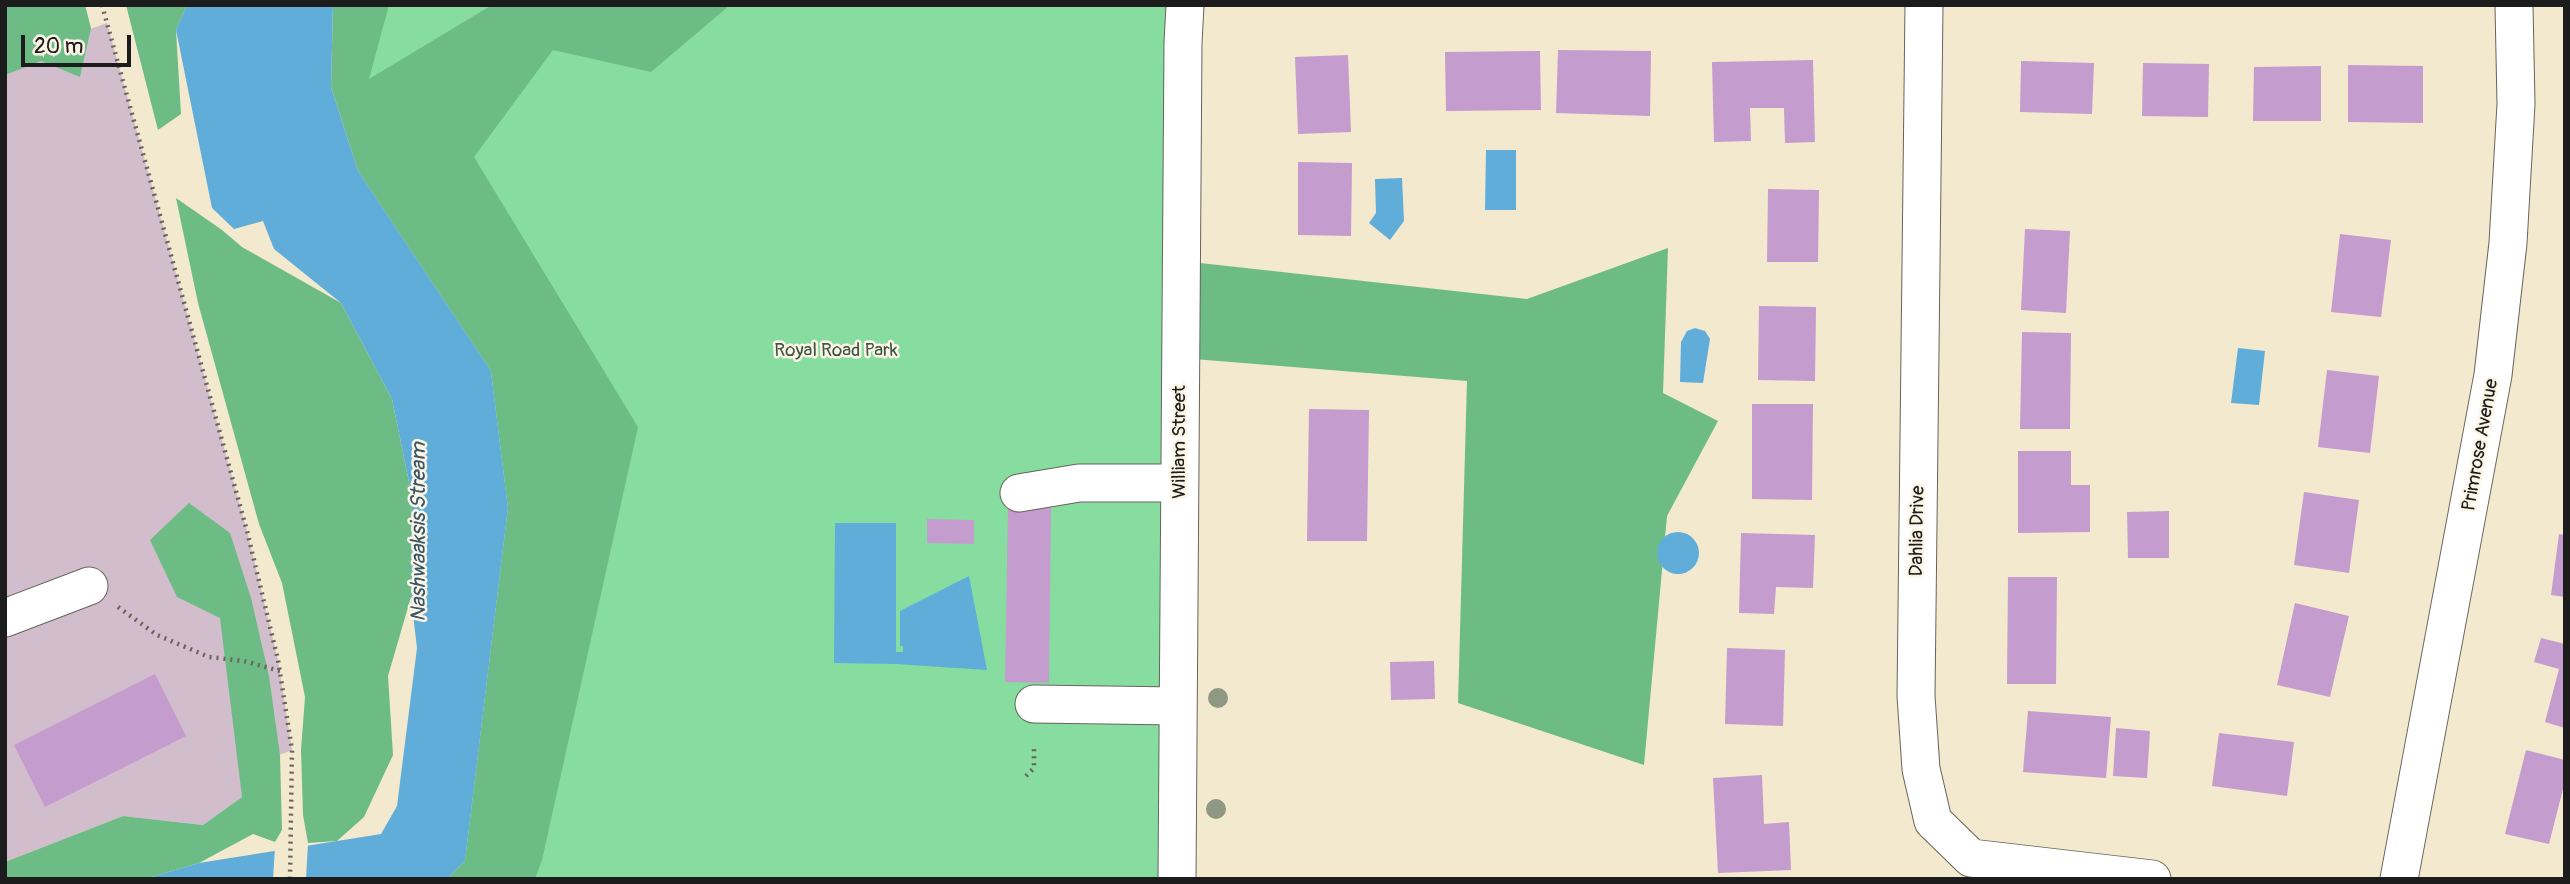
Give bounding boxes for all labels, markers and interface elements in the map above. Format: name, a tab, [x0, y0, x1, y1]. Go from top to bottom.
scale bar	[24, 21, 135, 65]
text: 20 m	[34, 33, 83, 60]
park label: Royal Road Park	[774, 340, 898, 362]
street label: Primrose Avenue	[2458, 377, 2504, 513]
street label: William Street	[1169, 385, 1191, 499]
water label: Nashwaaksis Stream	[407, 442, 433, 622]
street label: Dahlia Drive	[1906, 485, 1930, 577]

